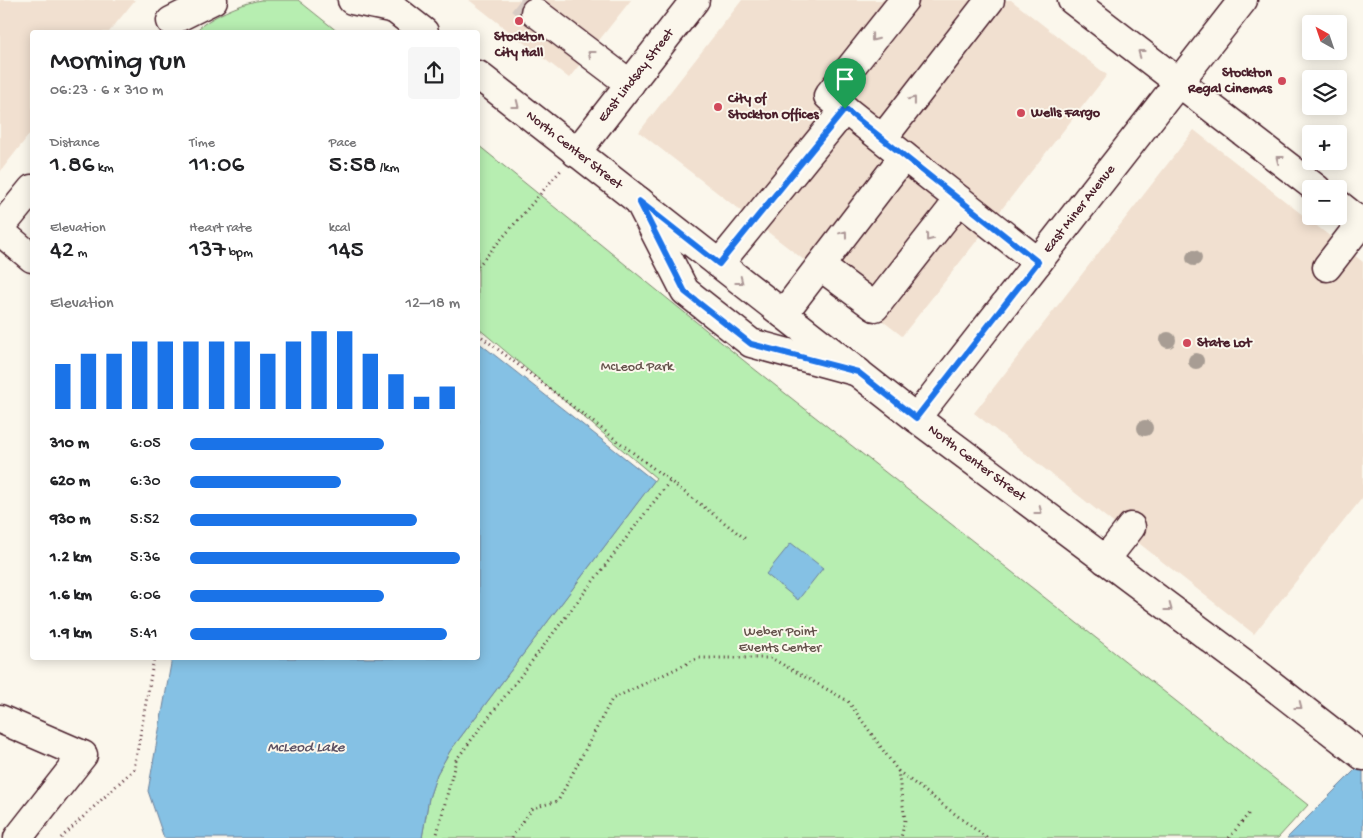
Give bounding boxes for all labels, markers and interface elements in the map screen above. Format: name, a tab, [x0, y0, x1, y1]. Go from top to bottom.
marker: Stockton City Hall	[513, 15, 525, 27]
north arrow	[1302, 15, 1348, 60]
map controls	[1302, 15, 1347, 225]
street label: East Lindsay Street	[594, 24, 679, 126]
place label: Stockton City Hall	[494, 29, 544, 62]
one-way arrow	[870, 33, 879, 42]
text: Morning run	[50, 46, 185, 79]
button: share	[408, 47, 460, 99]
one-way arrow	[1138, 50, 1147, 58]
one-way arrow	[587, 51, 597, 60]
pin	[824, 58, 866, 109]
icon: arrive	[831, 65, 859, 93]
place label: Stockton Regal Cinemas	[1187, 65, 1273, 98]
button: layers	[1302, 70, 1347, 115]
marker: Stockton Regal Cinemas	[1276, 75, 1288, 87]
text: 06:23 · 6 × 310 m	[50, 82, 163, 101]
place label: City of Stockton Offices	[727, 91, 819, 124]
one-way arrow	[907, 97, 915, 106]
one-way arrow	[510, 100, 519, 108]
marker: City of Stockton Offices	[712, 101, 724, 113]
place label: Wells Fargo	[1030, 105, 1101, 122]
street label: North Center Street	[522, 107, 627, 194]
marker: Wells Fargo	[1015, 107, 1027, 119]
button: +	[1302, 125, 1347, 170]
text: Distance	[50, 135, 99, 152]
text: Time	[189, 135, 215, 152]
text: Pace	[329, 135, 356, 152]
text: 1.86	[50, 152, 94, 181]
text: 11:06	[189, 152, 244, 181]
text: 5:58	[329, 152, 377, 181]
one-way arrow	[1275, 156, 1285, 165]
text: km	[94, 160, 114, 177]
text: /km	[377, 160, 399, 177]
street label: East Miner Avenue	[1039, 161, 1120, 257]
button: −	[1302, 180, 1347, 225]
text: Elevation	[50, 220, 106, 237]
text: Heart rate	[189, 220, 252, 237]
text: kcal	[329, 220, 351, 237]
one-way arrow	[839, 231, 847, 240]
one-way arrow	[926, 232, 935, 242]
text: 42	[50, 237, 74, 266]
text: 137	[189, 237, 225, 266]
text: 145	[329, 237, 364, 266]
text: m	[74, 245, 87, 262]
text: bpm	[225, 245, 253, 262]
one-way arrow	[734, 275, 743, 283]
text: Elevation	[50, 295, 114, 314]
text: 12–18 m	[406, 295, 460, 314]
place label: State Lot	[1197, 335, 1253, 352]
marker: State Lot	[1181, 337, 1193, 349]
park label: McLeod Park	[601, 359, 675, 376]
street label: North Center Street	[924, 421, 1030, 506]
text: 310 m	[50, 435, 89, 454]
text: 6:05	[130, 435, 161, 454]
text: 620 m	[50, 473, 90, 492]
text: 6:30	[130, 473, 161, 492]
one-way arrow	[1033, 505, 1042, 513]
text: 930 m	[50, 511, 91, 530]
text: 5:52	[130, 511, 160, 530]
text: 1.2 km	[50, 549, 92, 568]
text: 5:36	[130, 549, 160, 568]
text: 1.6 km	[50, 587, 92, 606]
text: 6:06	[130, 587, 160, 606]
one-way arrow	[1163, 602, 1173, 611]
park label: Weber Point Events Center	[739, 624, 822, 657]
text: 1.9 km	[50, 625, 92, 644]
text: 5:41	[130, 625, 157, 644]
one-way arrow	[1293, 700, 1302, 708]
water label: McLeod Lake	[267, 739, 346, 757]

